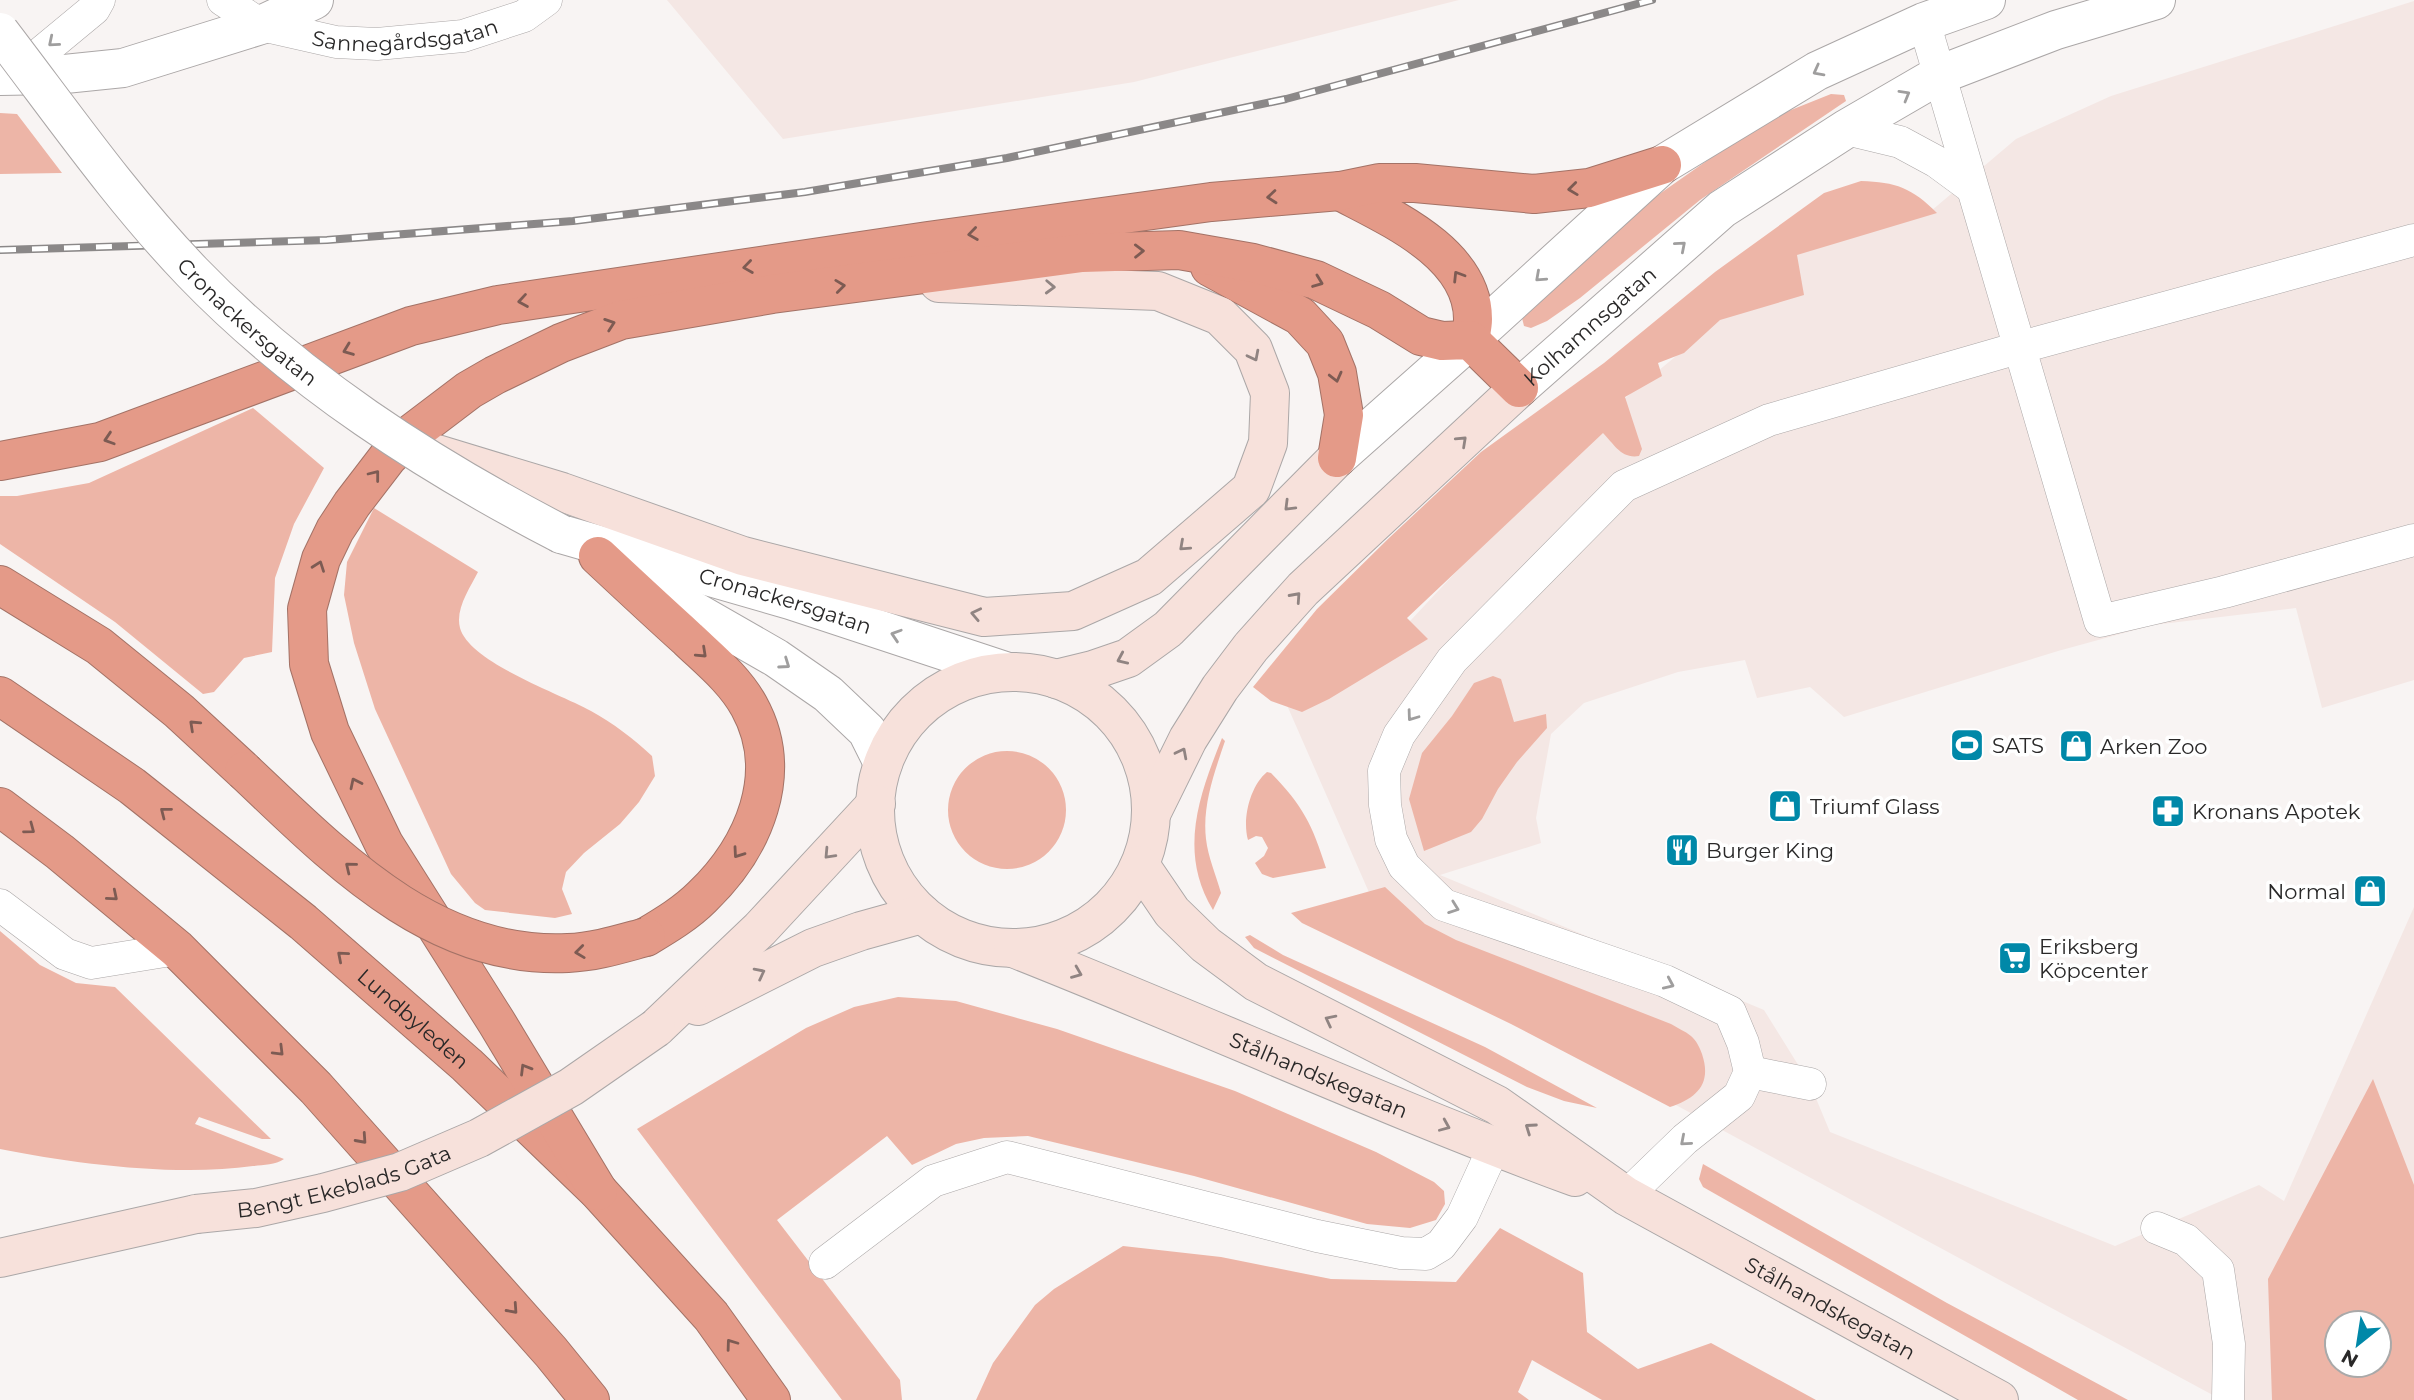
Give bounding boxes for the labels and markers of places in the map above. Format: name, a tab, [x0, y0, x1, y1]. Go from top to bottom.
sports icon: SATS	[1948, 726, 1986, 764]
shop icon: Arken Zoo	[2057, 727, 2095, 765]
place label: SATS	[1992, 733, 2044, 758]
place label: Arken Zoo	[2100, 734, 2208, 759]
shop icon: Triumf Glass	[1766, 787, 1804, 825]
pharmacy icon: Kronans Apotek	[2149, 792, 2187, 830]
place label: Triumf Glass	[1810, 794, 1939, 819]
place label: Kronans Apotek	[2192, 799, 2361, 824]
restaurant icon: Burger King	[1663, 831, 1701, 869]
place label: Burger King	[1706, 838, 1834, 863]
shop icon: Normal	[2351, 872, 2389, 910]
place label: Normal	[2267, 879, 2346, 904]
place label: Eriksberg Köpcenter	[2039, 934, 2149, 983]
supermarket icon: Eriksberg Köpcenter	[1996, 939, 2034, 977]

